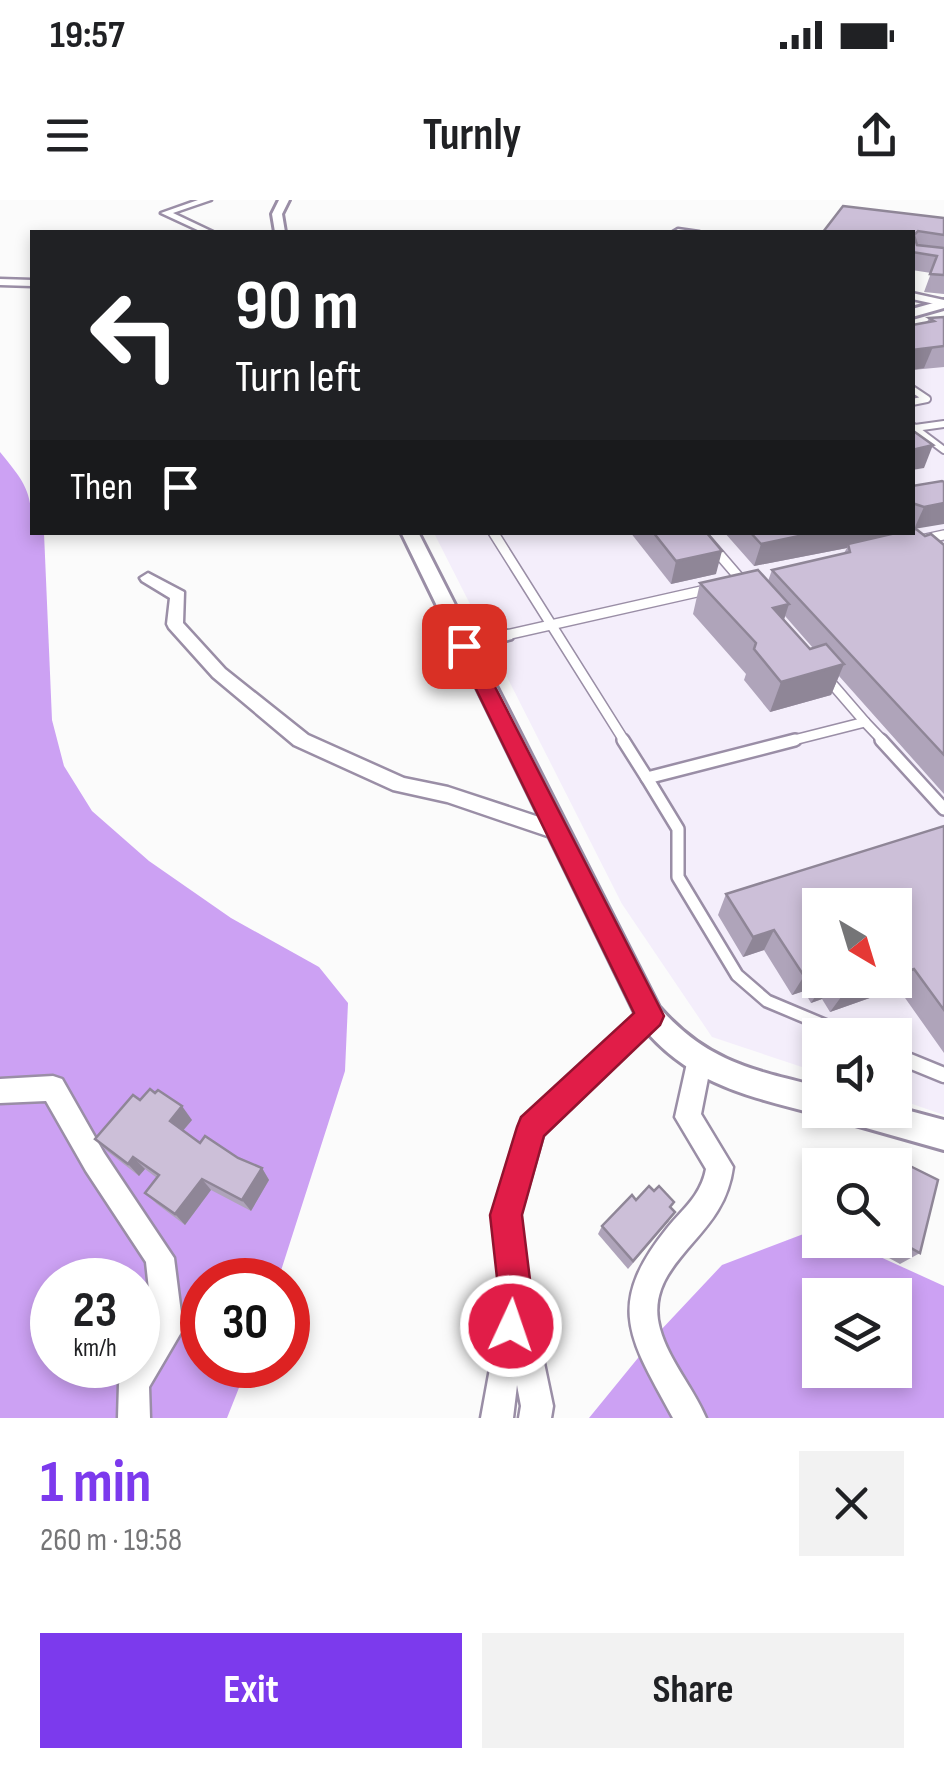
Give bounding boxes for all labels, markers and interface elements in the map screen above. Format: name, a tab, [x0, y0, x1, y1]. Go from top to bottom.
text: 19:57	[50, 13, 125, 58]
icon: menu	[40, 108, 95, 163]
text: Turnly	[423, 108, 521, 163]
icon: share	[849, 108, 904, 163]
text: 90 m	[235, 265, 359, 349]
icon: left	[70, 270, 200, 400]
text: Turn left	[235, 350, 361, 405]
icon: arrive	[153, 460, 208, 515]
text: Then	[70, 465, 133, 510]
pin	[422, 604, 507, 689]
icon: arrive	[437, 619, 492, 674]
north arrow	[802, 888, 912, 998]
map controls	[802, 888, 912, 1388]
button: sound	[802, 1018, 912, 1128]
button: search	[802, 1148, 912, 1258]
speed limit sign: 30	[180, 1258, 310, 1388]
position arrow	[459, 1274, 563, 1378]
button: layers	[802, 1278, 912, 1388]
text: 23	[73, 1281, 117, 1341]
text: km/h	[73, 1333, 117, 1364]
text: 1 min	[40, 1447, 152, 1519]
button: close	[799, 1451, 904, 1556]
text: 260 m · 19:58	[40, 1521, 182, 1560]
button: Exit	[40, 1633, 462, 1748]
button: Share	[482, 1633, 904, 1748]

